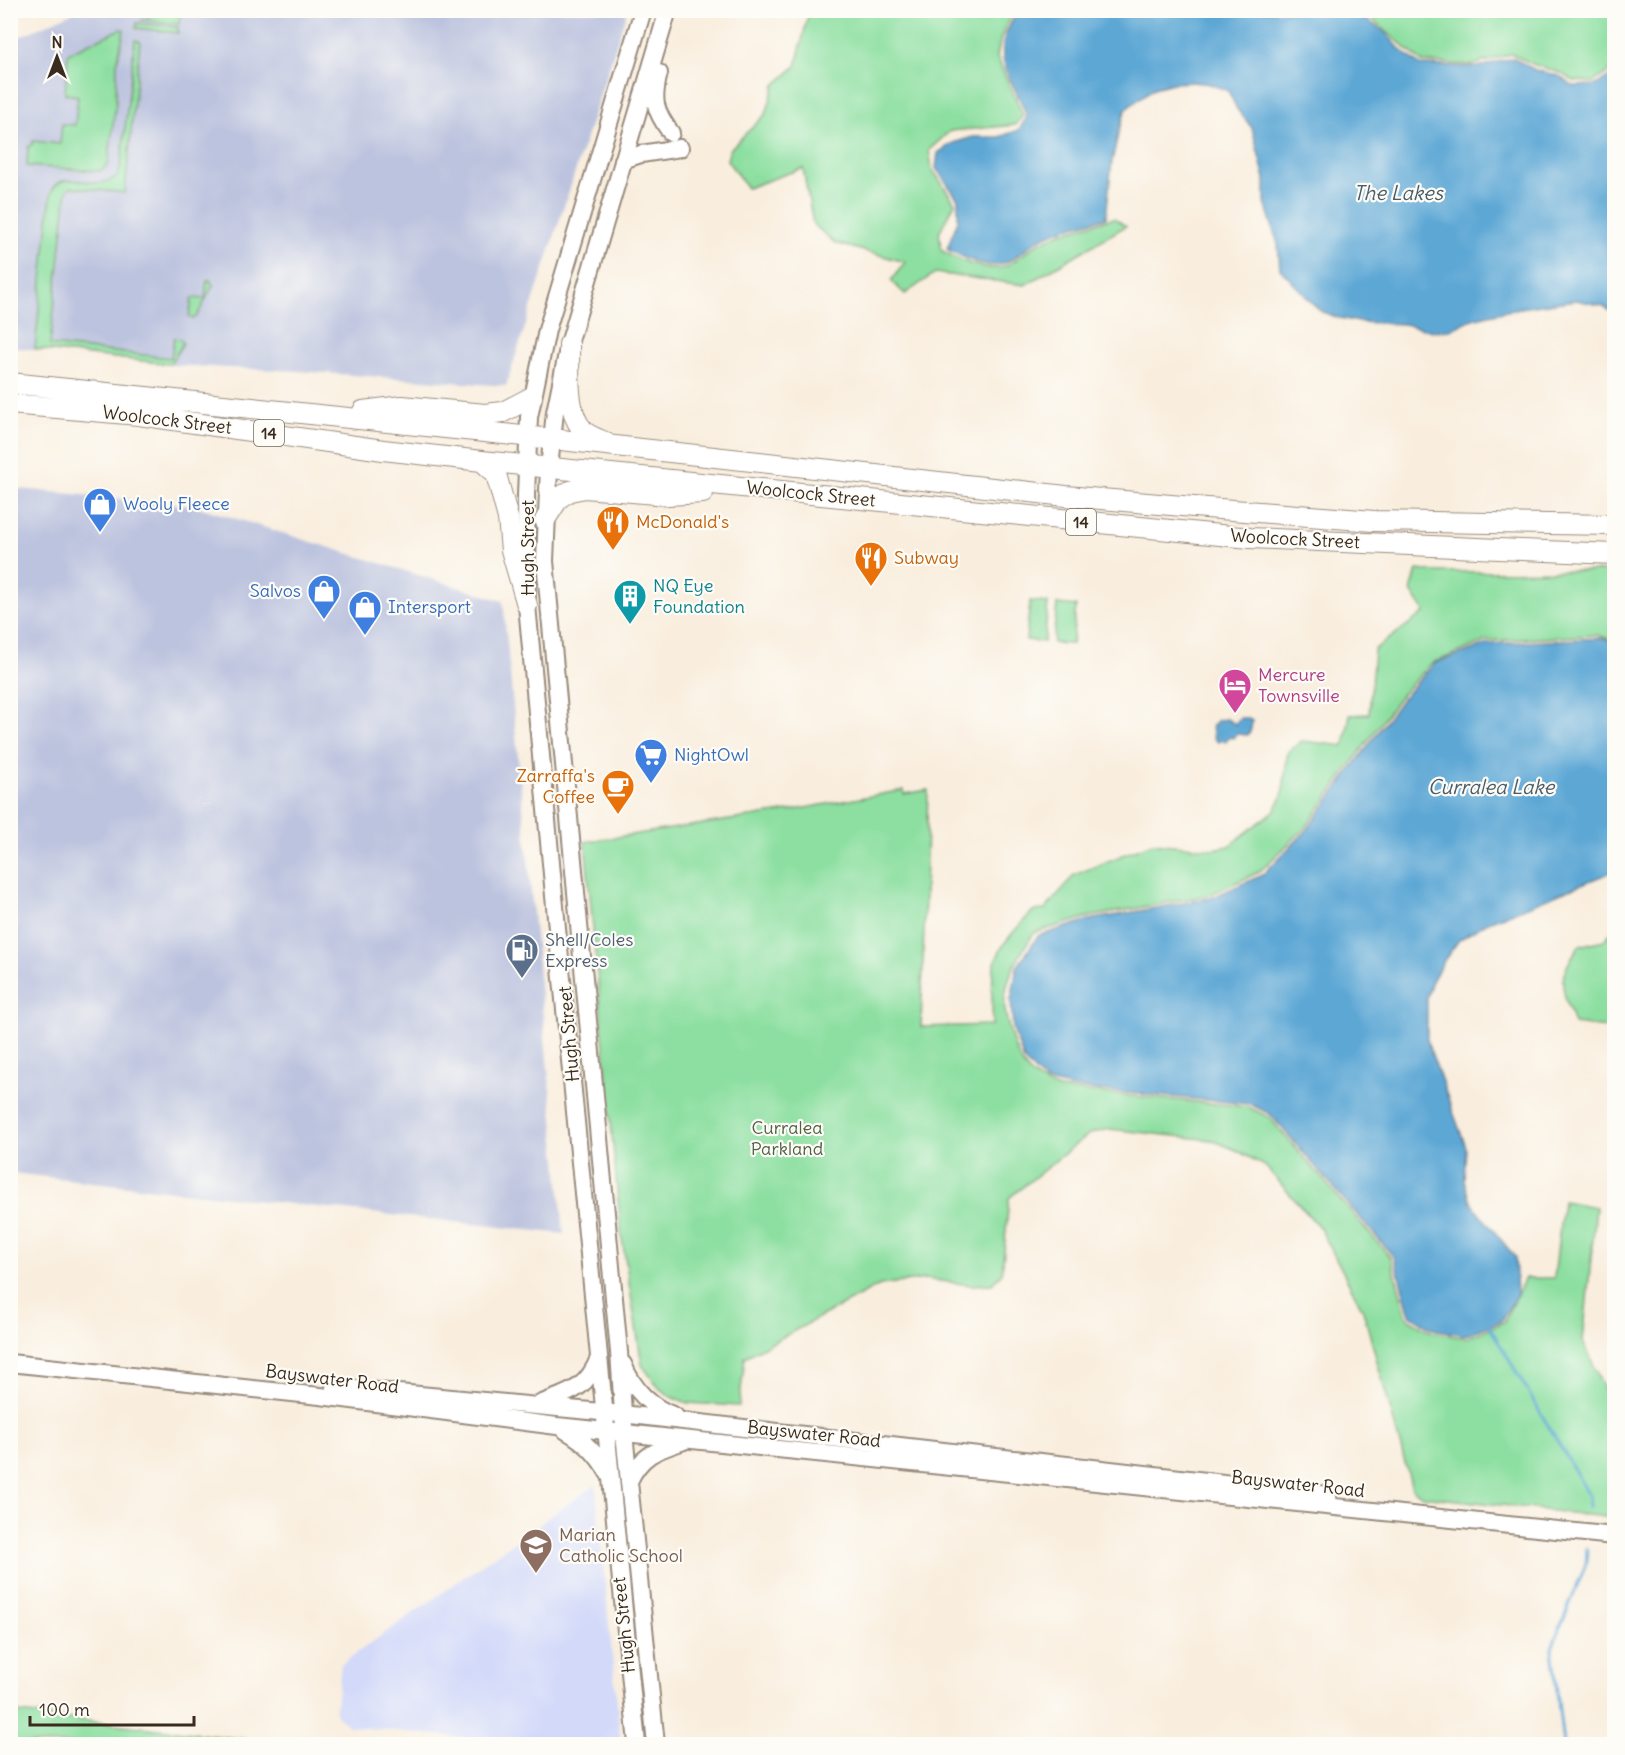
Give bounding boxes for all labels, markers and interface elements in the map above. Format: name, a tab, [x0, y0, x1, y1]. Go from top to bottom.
north arrow	[27, 27, 87, 87]
text: N	[51, 32, 63, 52]
water label: The Lakes	[1353, 180, 1445, 205]
street label: Woolcock Street	[101, 400, 233, 439]
road number: 14	[254, 420, 284, 446]
street label: Woolcock Street	[745, 475, 877, 512]
shop icon: Wooly Fleece	[82, 486, 118, 533]
place label: Wooly Fleece	[123, 492, 230, 515]
street label: Hugh Street	[516, 500, 539, 596]
restaurant icon: McDonald's	[595, 504, 631, 551]
road number: 14	[1066, 509, 1096, 535]
place label: McDonald's	[636, 510, 729, 533]
street label: Woolcock Street	[1230, 524, 1360, 553]
restaurant icon: Subway	[853, 540, 889, 587]
place label: Subway	[894, 546, 959, 569]
shop icon: Salvos	[306, 573, 342, 620]
place label: NQ Eye Foundation	[653, 574, 745, 618]
building icon: NQ Eye Foundation	[612, 578, 648, 625]
place label: Salvos	[250, 579, 301, 602]
shop icon: Intersport	[347, 589, 383, 636]
place label: Intersport	[388, 595, 471, 618]
place label: Mercure Townsville	[1258, 663, 1340, 707]
hotel icon: Mercure Townsville	[1217, 667, 1253, 714]
supermarket icon: NightOwl	[633, 737, 669, 784]
place label: NightOwl	[674, 743, 749, 766]
place label: Zarraffa's Coffee	[517, 764, 595, 808]
cafe icon: Zarraffa's Coffee	[600, 768, 636, 815]
water label: Curralea Lake	[1428, 774, 1555, 799]
place label: Shell/Coles Express	[545, 928, 633, 972]
fuel station icon: Shell/Coles Express	[504, 932, 540, 979]
street label: Hugh Street	[553, 985, 584, 1083]
park label: Curralea Parkland	[751, 1116, 824, 1160]
street label: Bayswater Road	[264, 1359, 400, 1398]
street label: Bayswater Road	[746, 1415, 882, 1452]
street label: Bayswater Road	[1230, 1465, 1366, 1502]
place label: Marian Catholic School	[559, 1523, 683, 1567]
school or university icon: Marian Catholic School	[518, 1527, 554, 1574]
street label: Hugh Street	[607, 1576, 640, 1674]
scale bar	[30, 1689, 194, 1727]
text: 100 m	[39, 1698, 90, 1721]

